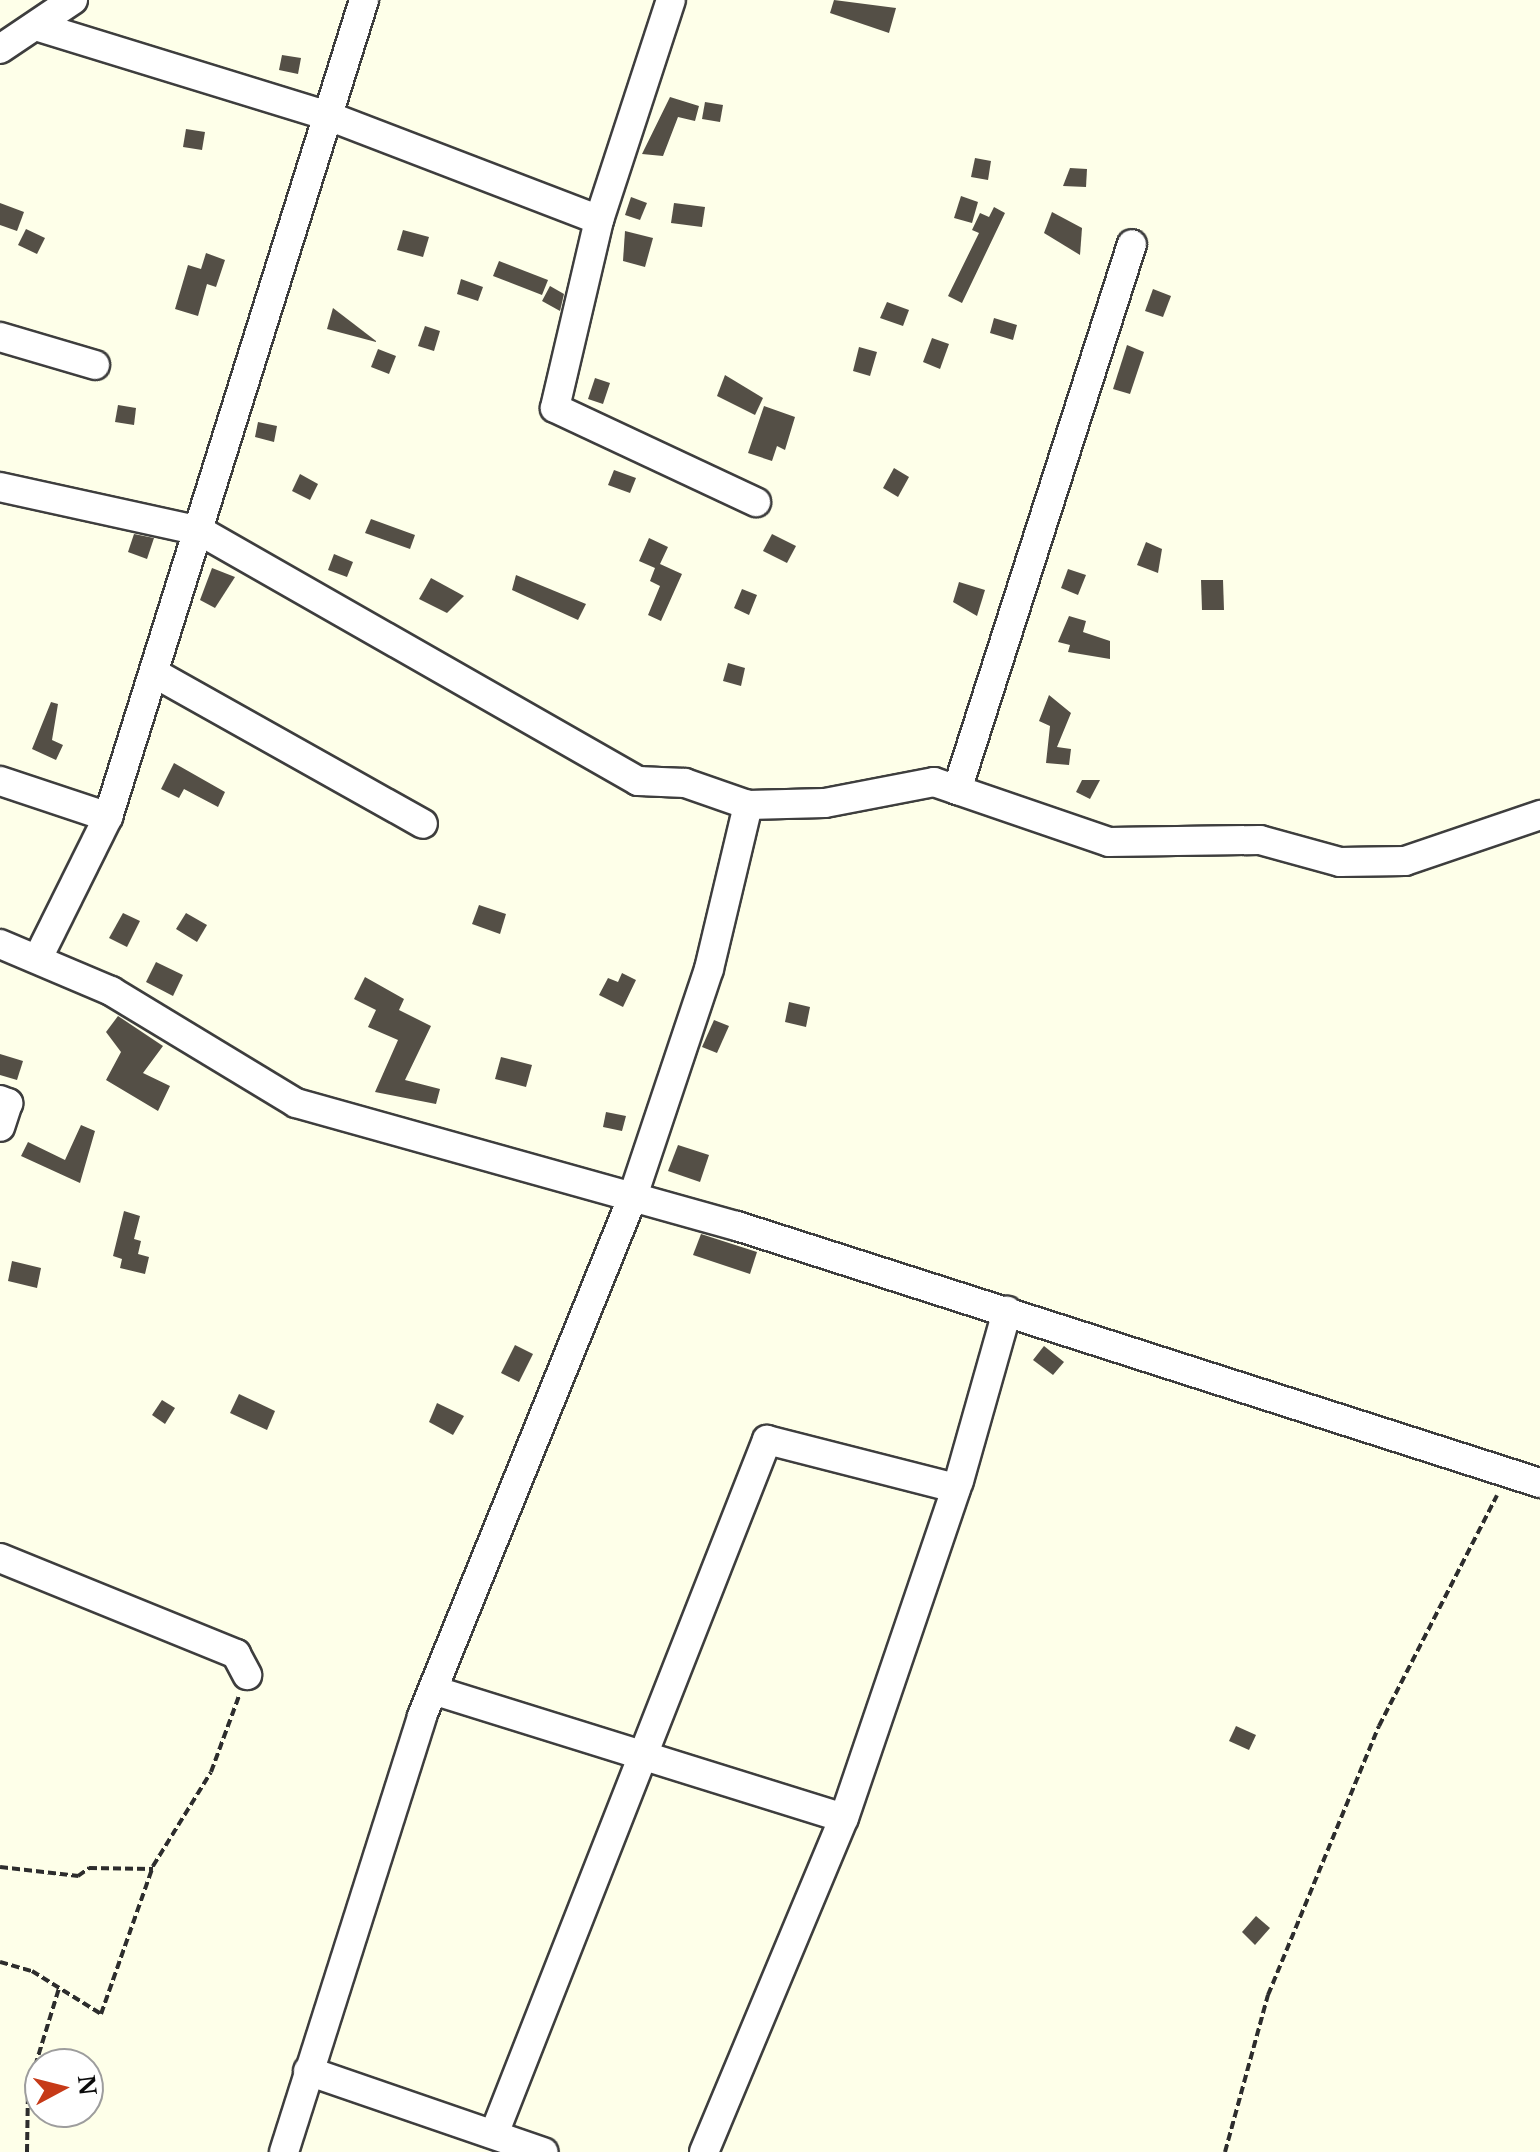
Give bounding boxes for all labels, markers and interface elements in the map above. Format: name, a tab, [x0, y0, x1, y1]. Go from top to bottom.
north arrow	[24, 2048, 104, 2128]
text: N	[72, 2073, 101, 2097]

